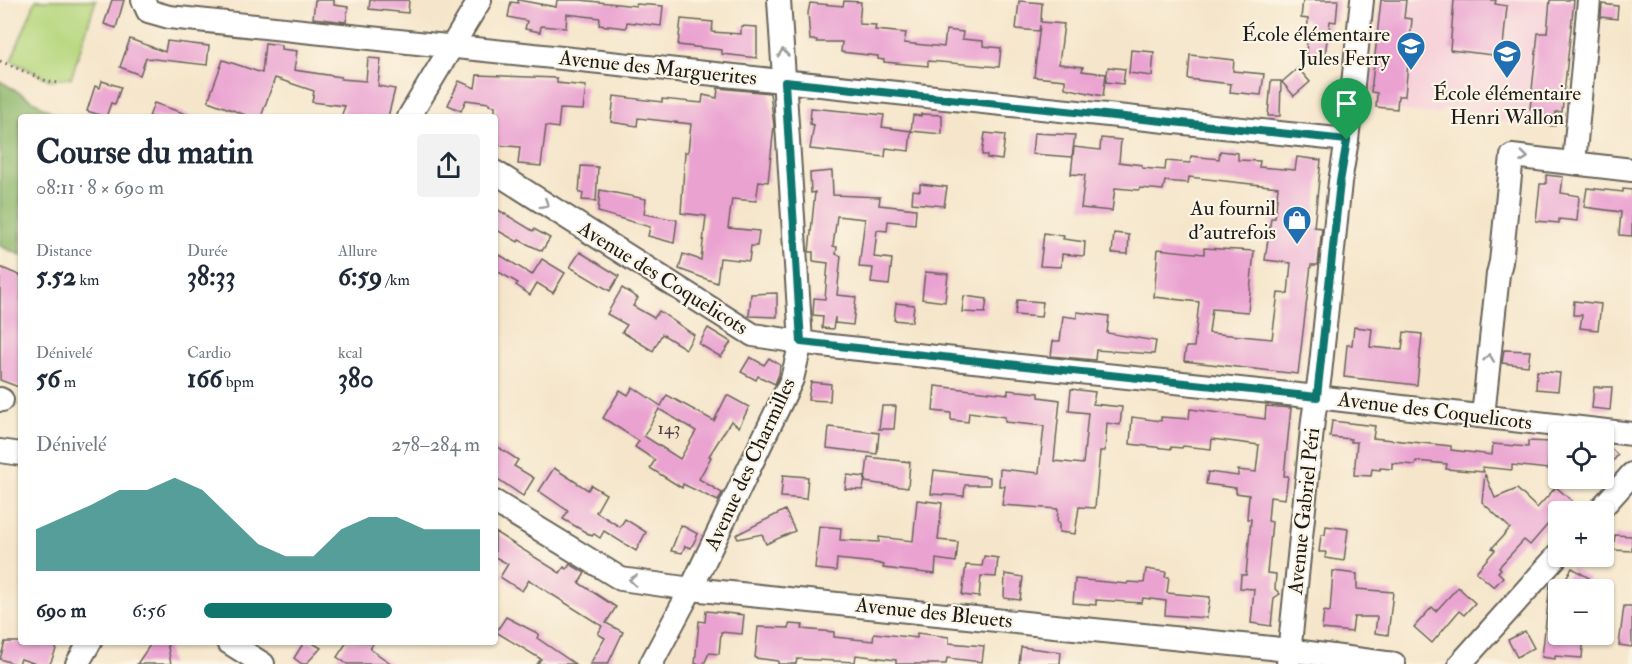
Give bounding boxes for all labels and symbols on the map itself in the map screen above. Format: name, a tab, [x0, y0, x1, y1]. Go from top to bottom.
place label: École élémentaire Jules Ferry	[1242, 21, 1391, 72]
school or university icon: École élémentaire Jules Ferry	[1395, 30, 1427, 72]
school or university icon: École élémentaire Henri Wallon	[1491, 38, 1523, 80]
street label: Avenue des Marguerites	[557, 44, 758, 92]
one-way arrow	[777, 49, 790, 58]
pin	[1321, 78, 1372, 140]
place label: École élémentaire Henri Wallon	[1433, 80, 1581, 131]
one-way arrow	[1520, 151, 1529, 163]
place label: Au fournil d'autrefois	[1188, 195, 1277, 246]
one-way arrow	[538, 196, 549, 207]
shop icon: Au fournil d'autrefois	[1281, 204, 1313, 246]
street label: Avenue des Coquelicots	[572, 214, 753, 341]
one-way arrow	[1482, 354, 1495, 363]
street label: Avenue des Charmilles	[698, 373, 802, 556]
street label: Avenue des Coquelicots	[1335, 386, 1534, 436]
house number: 143	[657, 417, 681, 440]
street label: Avenue Gabriel Péri	[1282, 426, 1326, 597]
one-way arrow	[628, 575, 637, 587]
street label: Avenue des Bleuets	[853, 591, 1014, 635]

